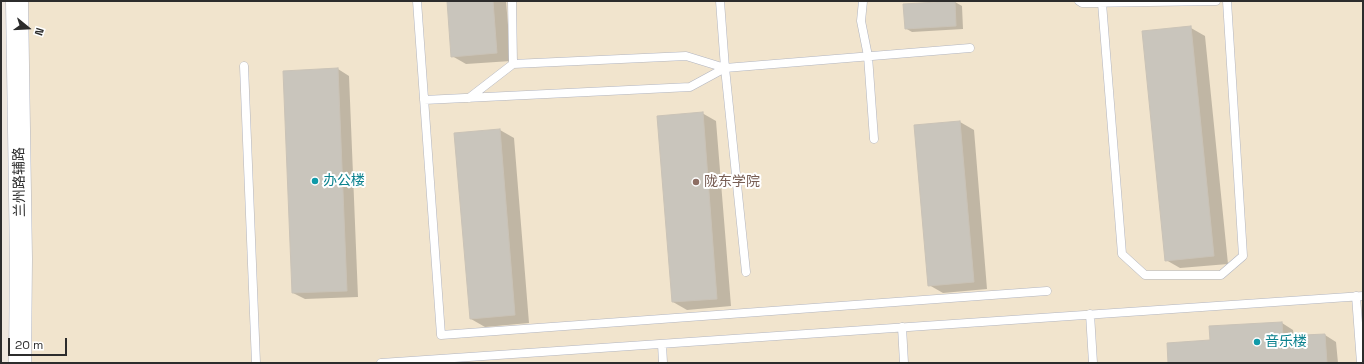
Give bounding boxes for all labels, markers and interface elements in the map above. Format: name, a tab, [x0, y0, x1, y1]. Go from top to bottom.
north arrow	[8, 8, 48, 48]
text: N	[32, 26, 47, 37]
street label: 兰州路辅路	[11, 147, 29, 217]
place label: 办公楼	[323, 173, 365, 189]
place label: 陇东学院	[704, 174, 760, 190]
marker: 办公楼	[310, 176, 320, 186]
marker: 陇东学院	[691, 177, 701, 187]
scale bar	[10, 330, 69, 356]
place label: 音乐楼	[1265, 334, 1307, 350]
text: 20 m	[15, 337, 43, 353]
marker: 音乐楼	[1252, 337, 1262, 347]

